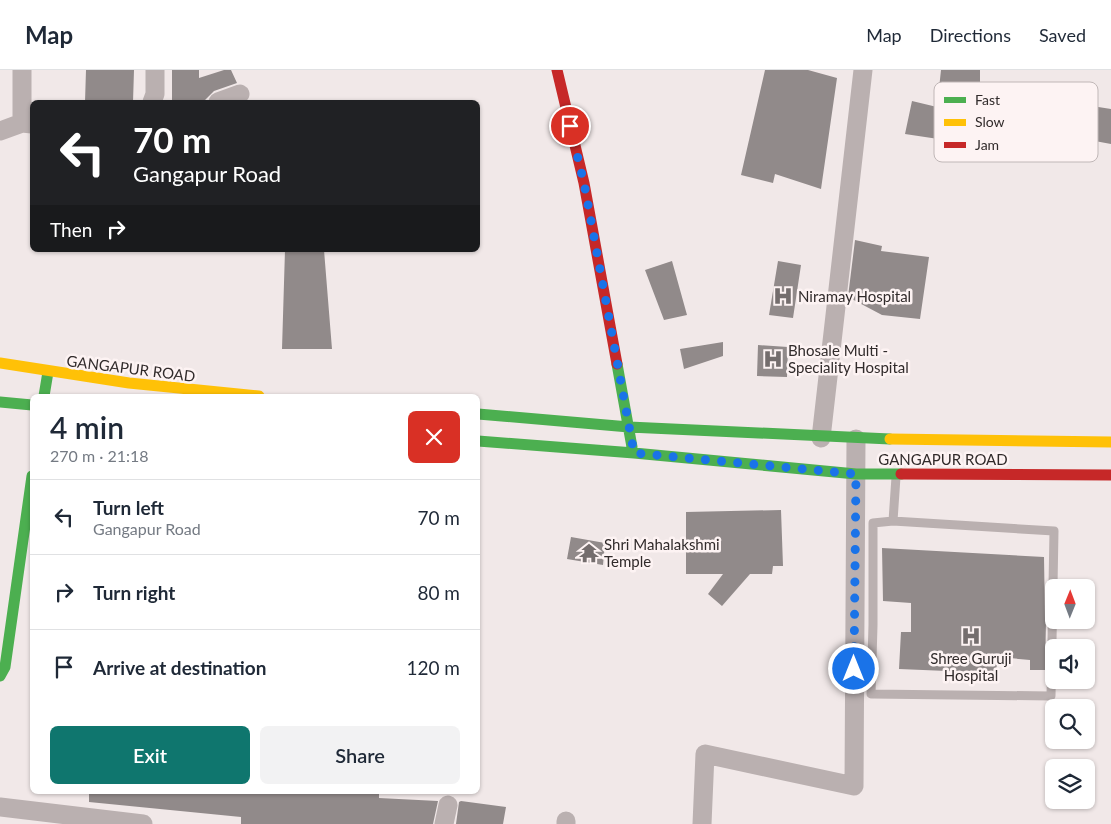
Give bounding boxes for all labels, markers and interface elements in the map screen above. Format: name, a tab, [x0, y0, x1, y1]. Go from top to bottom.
text: Map	[25, 20, 73, 49]
text: Map	[866, 24, 902, 46]
text: Directions	[930, 24, 1011, 46]
text: Saved	[1039, 24, 1086, 46]
legend	[934, 82, 1098, 162]
text: Fast	[975, 91, 1000, 108]
pin	[549, 105, 591, 147]
icon: arrive	[556, 112, 584, 140]
text: Slow	[975, 113, 1005, 130]
text: 70 m	[133, 118, 211, 160]
icon: left	[50, 120, 115, 185]
text: Jam	[975, 136, 999, 153]
text: Gangapur Road	[133, 160, 281, 187]
icon: right	[102, 215, 130, 243]
text: Then	[50, 218, 92, 241]
hospital icon: Niramay Hospital	[772, 285, 794, 307]
place label: Niramay Hospital	[798, 287, 911, 305]
place label: Bhosale Multi - Speciality Hospital	[788, 341, 909, 376]
hospital icon: Bhosale Multi - Speciality Hospital	[762, 348, 784, 370]
street label: GANGAPUR ROAD	[66, 351, 196, 385]
text: 4 min	[50, 409, 124, 445]
button: close	[408, 411, 460, 463]
text: 270 m · 21:18	[50, 446, 149, 465]
street label: GANGAPUR ROAD	[878, 450, 1008, 468]
text: Turn left	[93, 496, 164, 519]
icon: left	[50, 503, 78, 531]
text: 70 m	[417, 506, 460, 529]
text: Gangapur Road	[93, 519, 201, 538]
place label: Shri Mahalakshmi Temple	[604, 535, 720, 570]
temple icon: Shri Mahalakshmi Temple	[578, 542, 600, 564]
icon: right	[50, 578, 78, 606]
north arrow	[1045, 579, 1095, 629]
map controls	[1045, 579, 1095, 809]
text: Turn right	[93, 581, 175, 604]
text: 80 m	[417, 581, 460, 604]
hospital icon: Shree Guruji Hospital	[960, 625, 982, 647]
button: sound	[1045, 639, 1095, 689]
position arrow	[827, 642, 879, 694]
place label: Shree Guruji Hospital	[930, 649, 1012, 684]
icon: arrive	[50, 653, 78, 681]
text: Arrive at destination	[93, 656, 266, 679]
text: 120 m	[406, 656, 460, 679]
button: search	[1045, 699, 1095, 749]
button: Exit	[50, 726, 250, 784]
button: Share	[260, 726, 460, 784]
button: layers	[1045, 759, 1095, 809]

